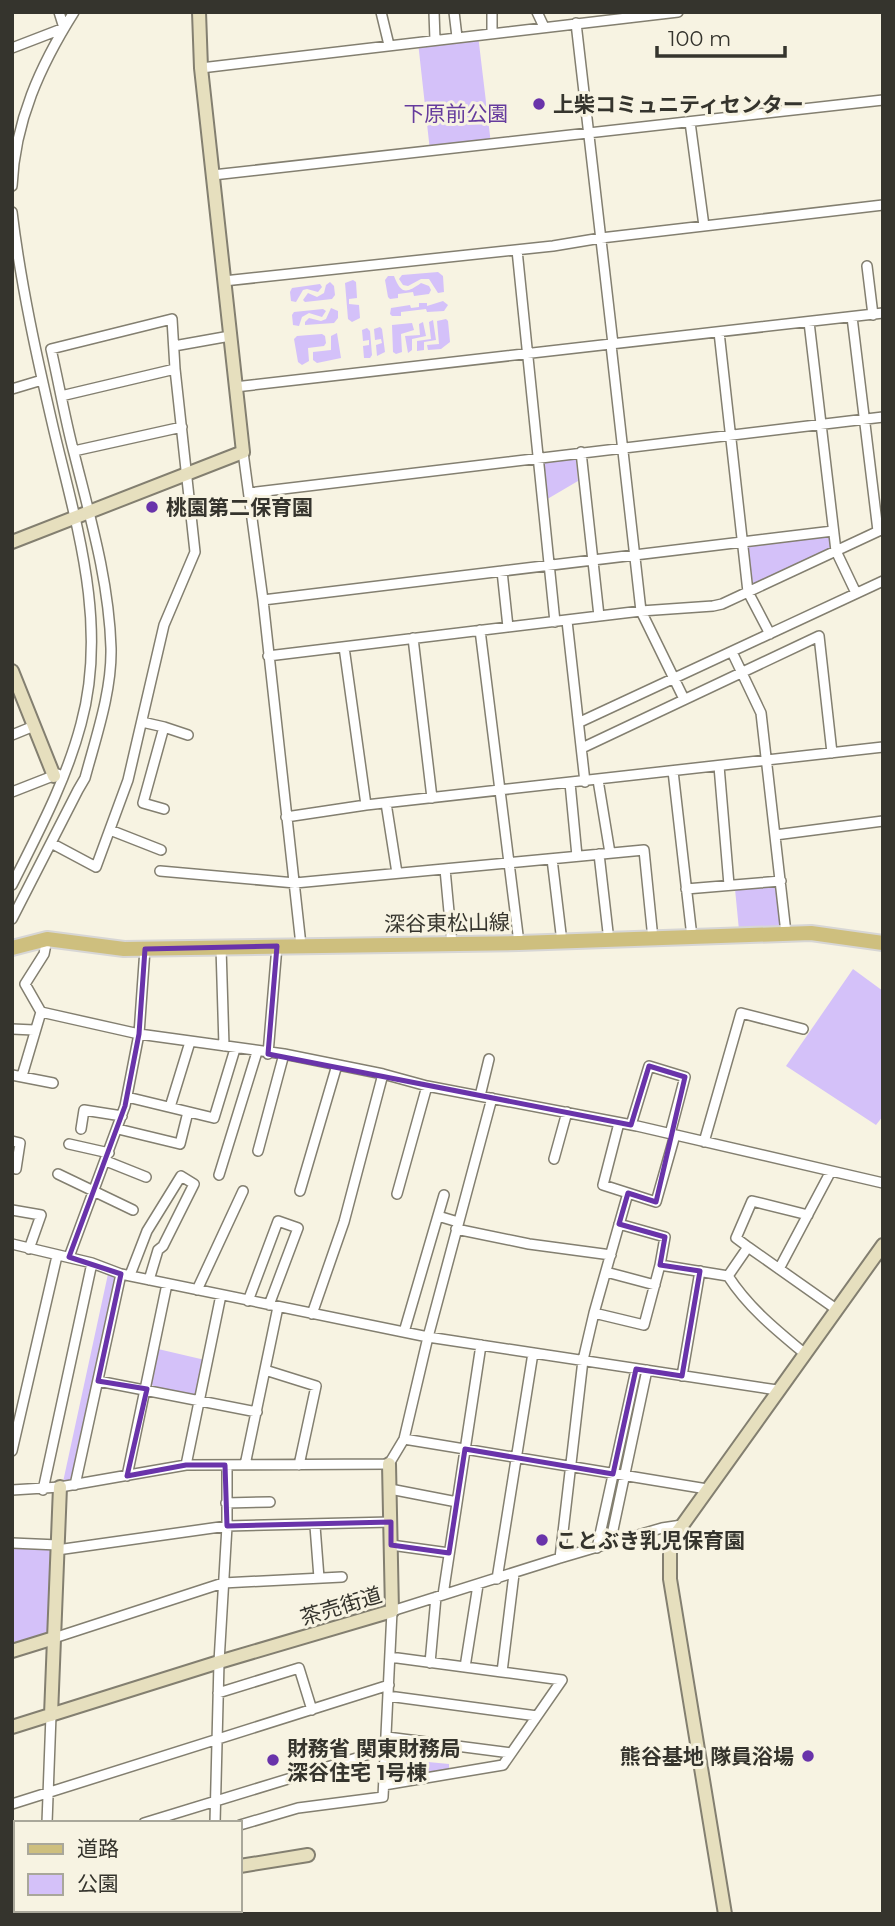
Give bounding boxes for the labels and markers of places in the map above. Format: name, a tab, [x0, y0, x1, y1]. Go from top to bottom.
place label: 上柴コミュニティセンター	[553, 92, 804, 117]
marker: 上柴コミュニティセンター	[531, 96, 547, 112]
place label: 桃園第二保育園	[166, 495, 313, 520]
marker: 桃園第二保育園	[144, 499, 160, 515]
place label: ことぶき乳児保育園	[556, 1528, 745, 1553]
marker: ことぶき乳児保育園	[534, 1532, 550, 1548]
place label: 財務省 関東財務局 深谷住宅 1号棟	[287, 1736, 461, 1785]
place label: 熊谷基地 隊員浴場	[620, 1744, 794, 1769]
marker: 熊谷基地 隊員浴場	[800, 1748, 816, 1764]
marker: 財務省 関東財務局 深谷住宅 1号棟	[265, 1752, 281, 1768]

